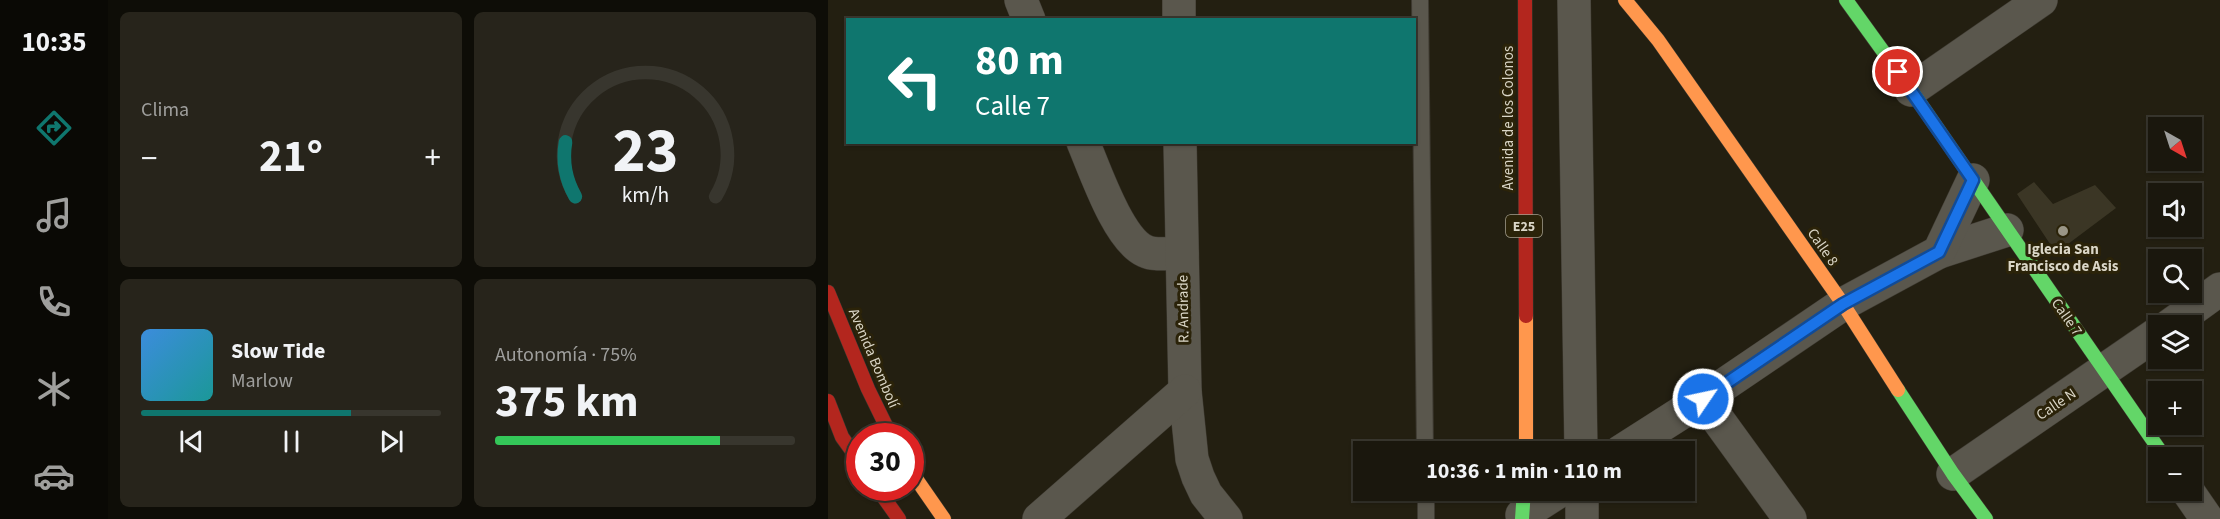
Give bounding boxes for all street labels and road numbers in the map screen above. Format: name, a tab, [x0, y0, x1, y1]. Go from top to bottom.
street label: Avenida de los Colonos	[1498, 46, 1519, 190]
road number: E25	[1506, 215, 1542, 237]
street label: Calle 8	[1802, 224, 1843, 270]
street label: R. Andrade	[1172, 275, 1195, 343]
street label: Calle 7	[2046, 294, 2087, 340]
street label: Avenida Bombolí	[843, 305, 905, 413]
street label: Calle N	[2032, 383, 2080, 425]

